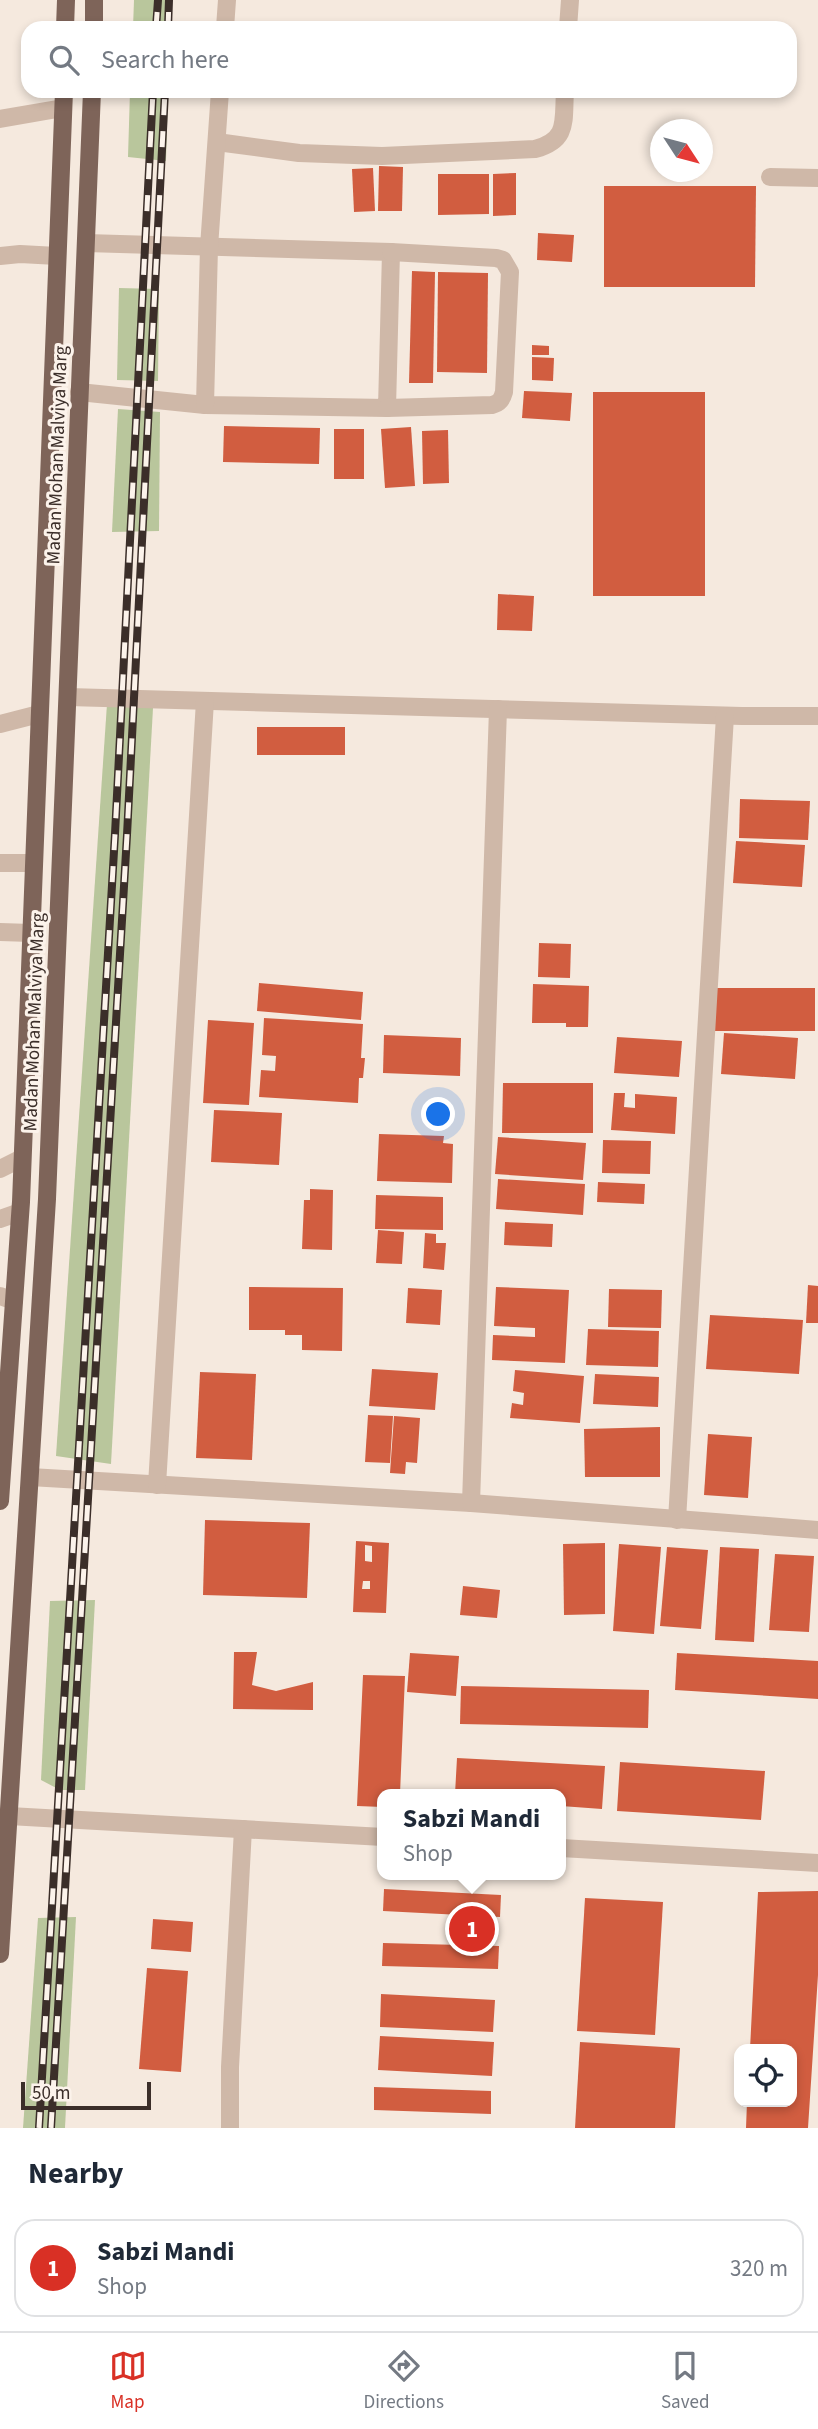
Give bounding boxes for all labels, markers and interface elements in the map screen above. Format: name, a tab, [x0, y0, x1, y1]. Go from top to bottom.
search box	[21, 21, 797, 98]
icon: search	[45, 41, 83, 79]
text: Search here	[101, 41, 229, 78]
north arrow	[650, 119, 713, 182]
street label: Madan Mohan Malviya Marg	[40, 345, 75, 565]
street label: Madan Mohan Malviya Marg	[17, 912, 52, 1132]
your location	[421, 1097, 455, 1131]
popup	[377, 1789, 566, 1880]
text: Sabzi Mandi	[403, 1800, 540, 1837]
text: Shop	[403, 1837, 453, 1870]
pin: 1	[449, 1903, 495, 1955]
map controls	[734, 2044, 797, 2107]
button: locate	[734, 2044, 797, 2107]
scale bar	[21, 2079, 150, 2111]
text: 50 m	[32, 2080, 70, 2107]
text: Nearby	[28, 2152, 123, 2195]
text: Sabzi Mandi	[97, 2233, 235, 2270]
text: 1	[47, 2252, 59, 2285]
text: 320 m	[730, 2252, 788, 2285]
text: Shop	[97, 2270, 147, 2303]
tab: Map	[109, 2347, 147, 2416]
tab: Directions	[364, 2347, 444, 2416]
tab: Saved	[661, 2347, 709, 2416]

